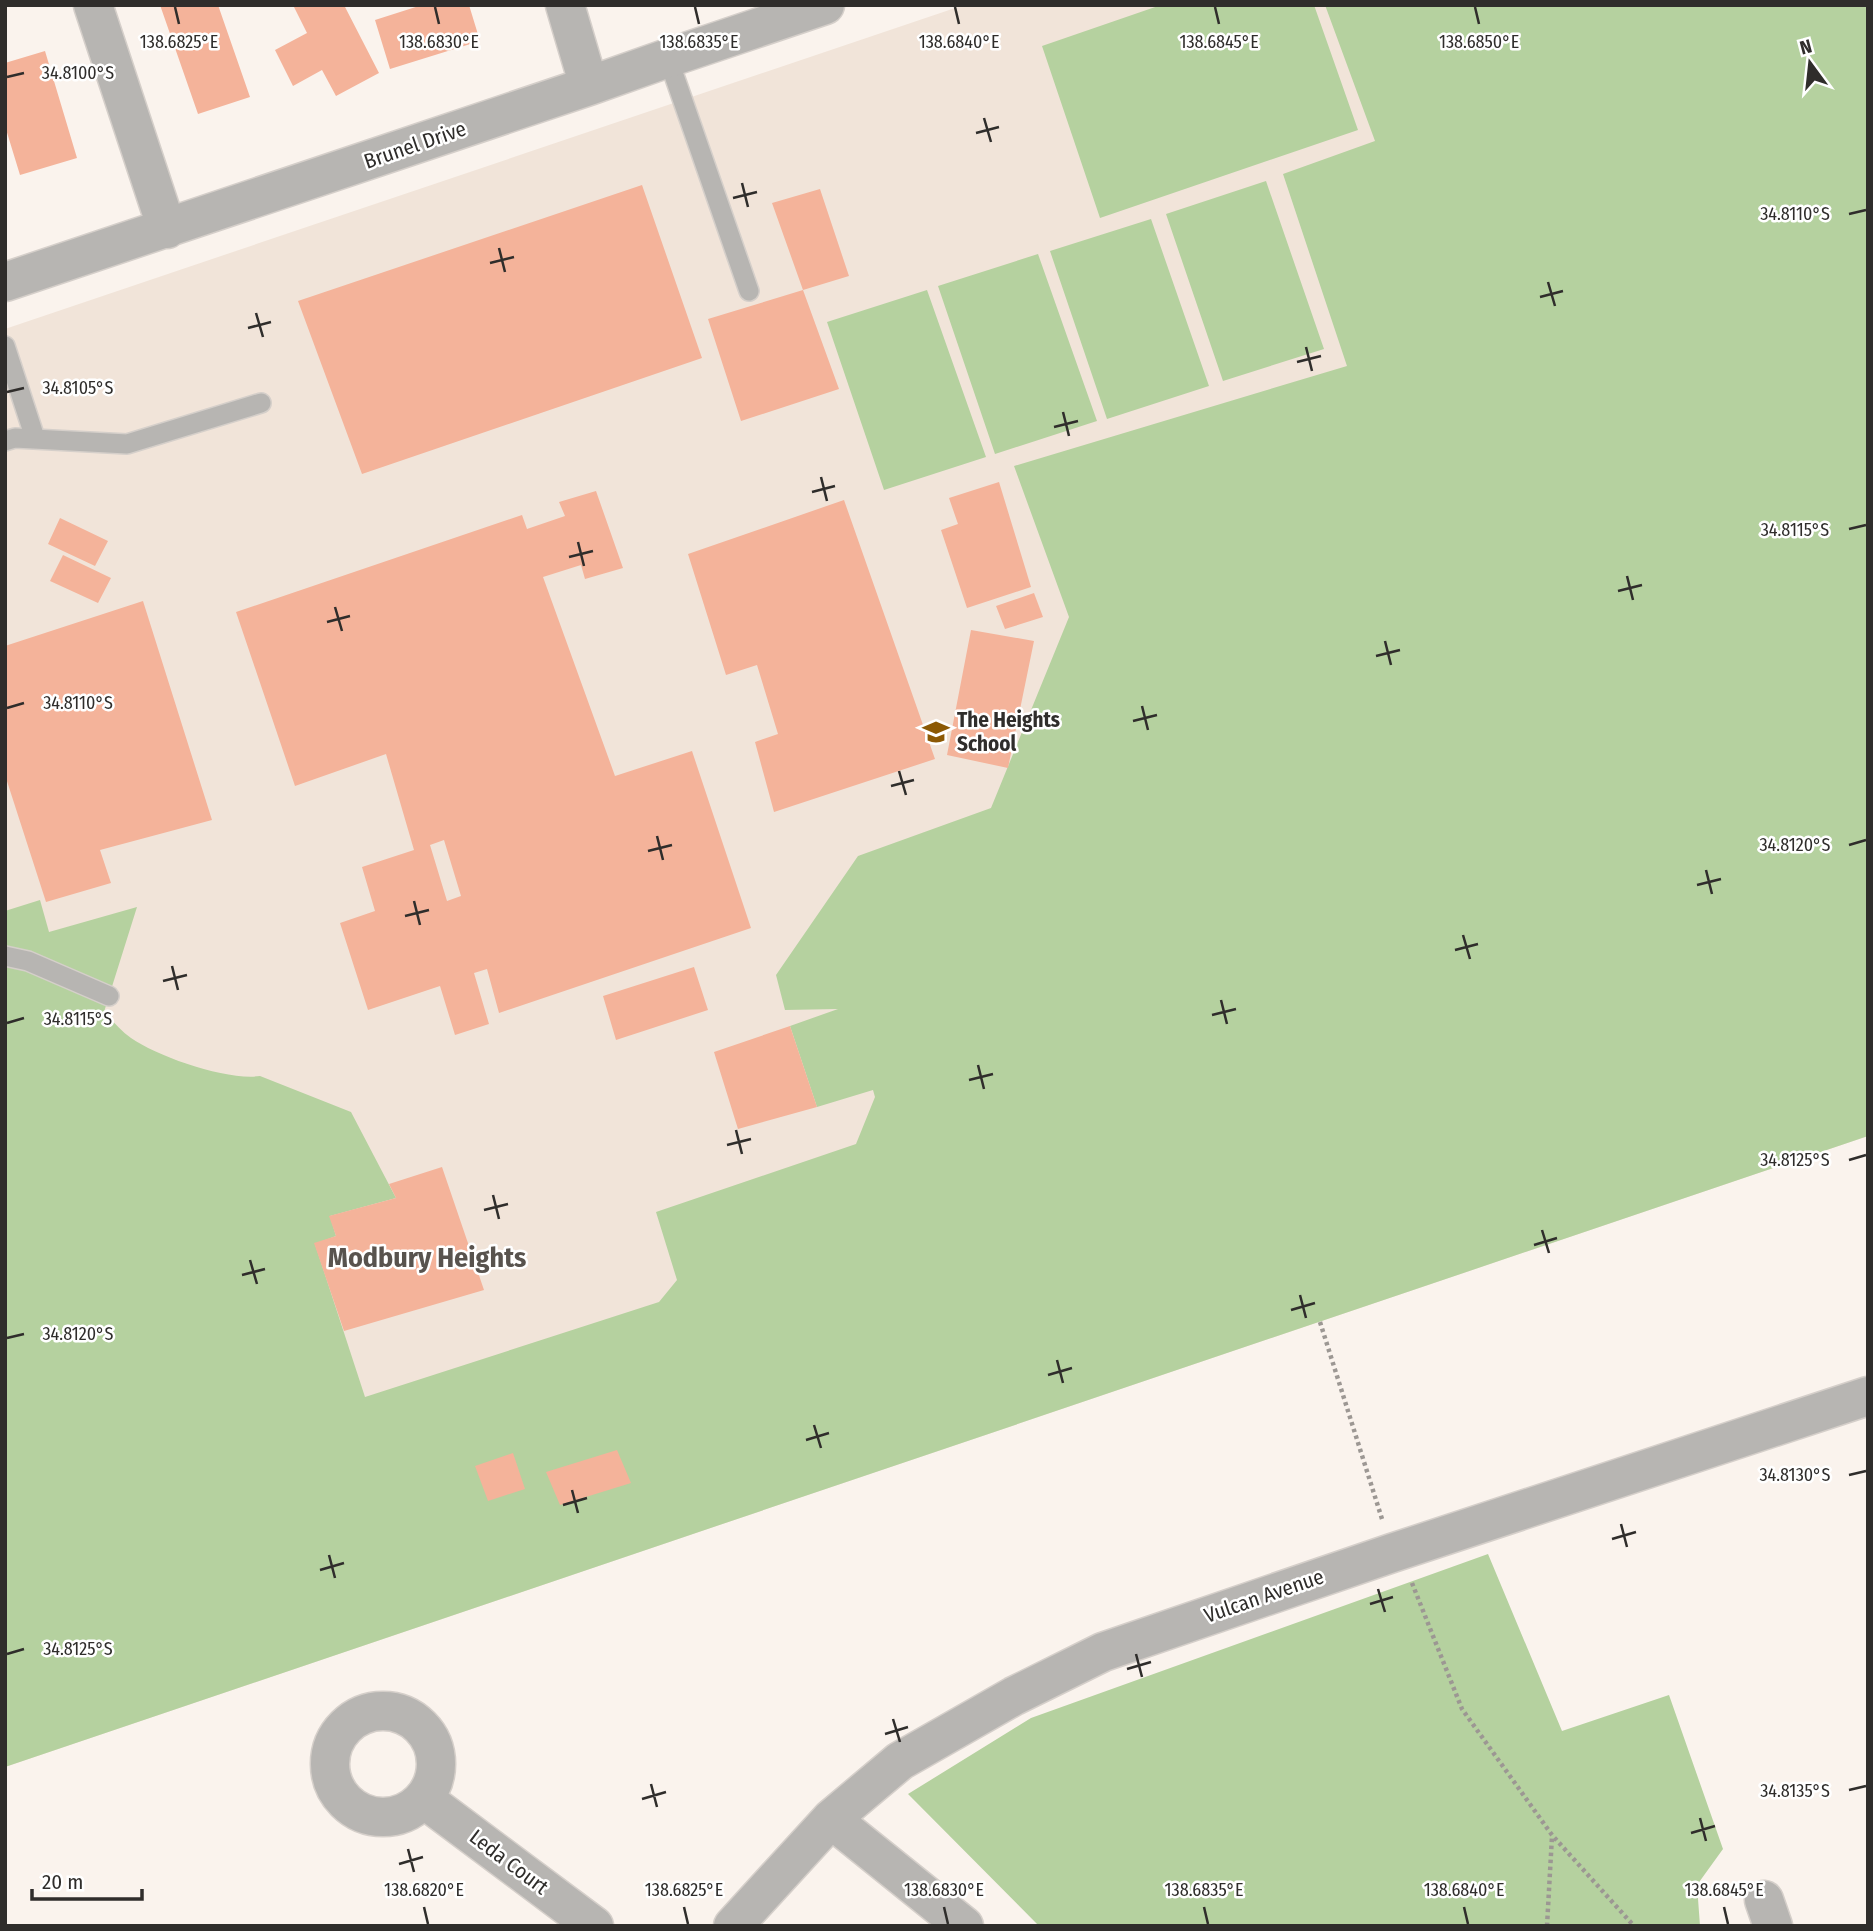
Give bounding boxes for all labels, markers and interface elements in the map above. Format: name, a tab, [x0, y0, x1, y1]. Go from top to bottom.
north arrow	[1775, 28, 1845, 98]
text: 138.6825°E	[140, 31, 218, 53]
text: 138.6830°E	[399, 31, 479, 53]
text: 138.6835°E	[660, 31, 738, 53]
text: 138.6840°E	[919, 31, 999, 53]
text: 138.6845°E	[1179, 31, 1259, 53]
text: 138.6850°E	[1439, 31, 1519, 53]
text: N	[1797, 34, 1814, 60]
text: 34.8100°S	[42, 62, 114, 84]
street label: Brunel Drive	[361, 115, 469, 175]
text: 34.8110°S	[1760, 203, 1830, 225]
text: 34.8105°S	[43, 377, 114, 399]
text: 34.8115°S	[1761, 519, 1829, 541]
text: 34.8110°S	[43, 692, 113, 714]
place label: The Heights School	[957, 707, 1060, 757]
school or university icon: The Heights School	[921, 717, 951, 747]
text: 34.8120°S	[1760, 834, 1830, 856]
text: 34.8115°S	[44, 1008, 112, 1030]
text: 34.8125°S	[1760, 1149, 1830, 1171]
district label: Modbury Heights	[328, 1241, 526, 1274]
text: 34.8120°S	[43, 1323, 113, 1345]
text: 34.8130°S	[1760, 1464, 1831, 1486]
street label: Vulcan Avenue	[1201, 1563, 1327, 1629]
text: 34.8125°S	[43, 1638, 113, 1660]
text: 34.8135°S	[1760, 1780, 1830, 1802]
street label: Leda Court	[464, 1824, 554, 1900]
scale bar	[32, 1857, 142, 1901]
text: 20 m	[42, 1869, 83, 1895]
text: 138.6820°E	[384, 1879, 464, 1901]
text: 138.6825°E	[645, 1879, 723, 1901]
text: 138.6830°E	[904, 1879, 984, 1901]
text: 138.6835°E	[1165, 1879, 1243, 1901]
text: 138.6840°E	[1424, 1879, 1504, 1901]
text: 138.6845°E	[1684, 1879, 1764, 1901]

